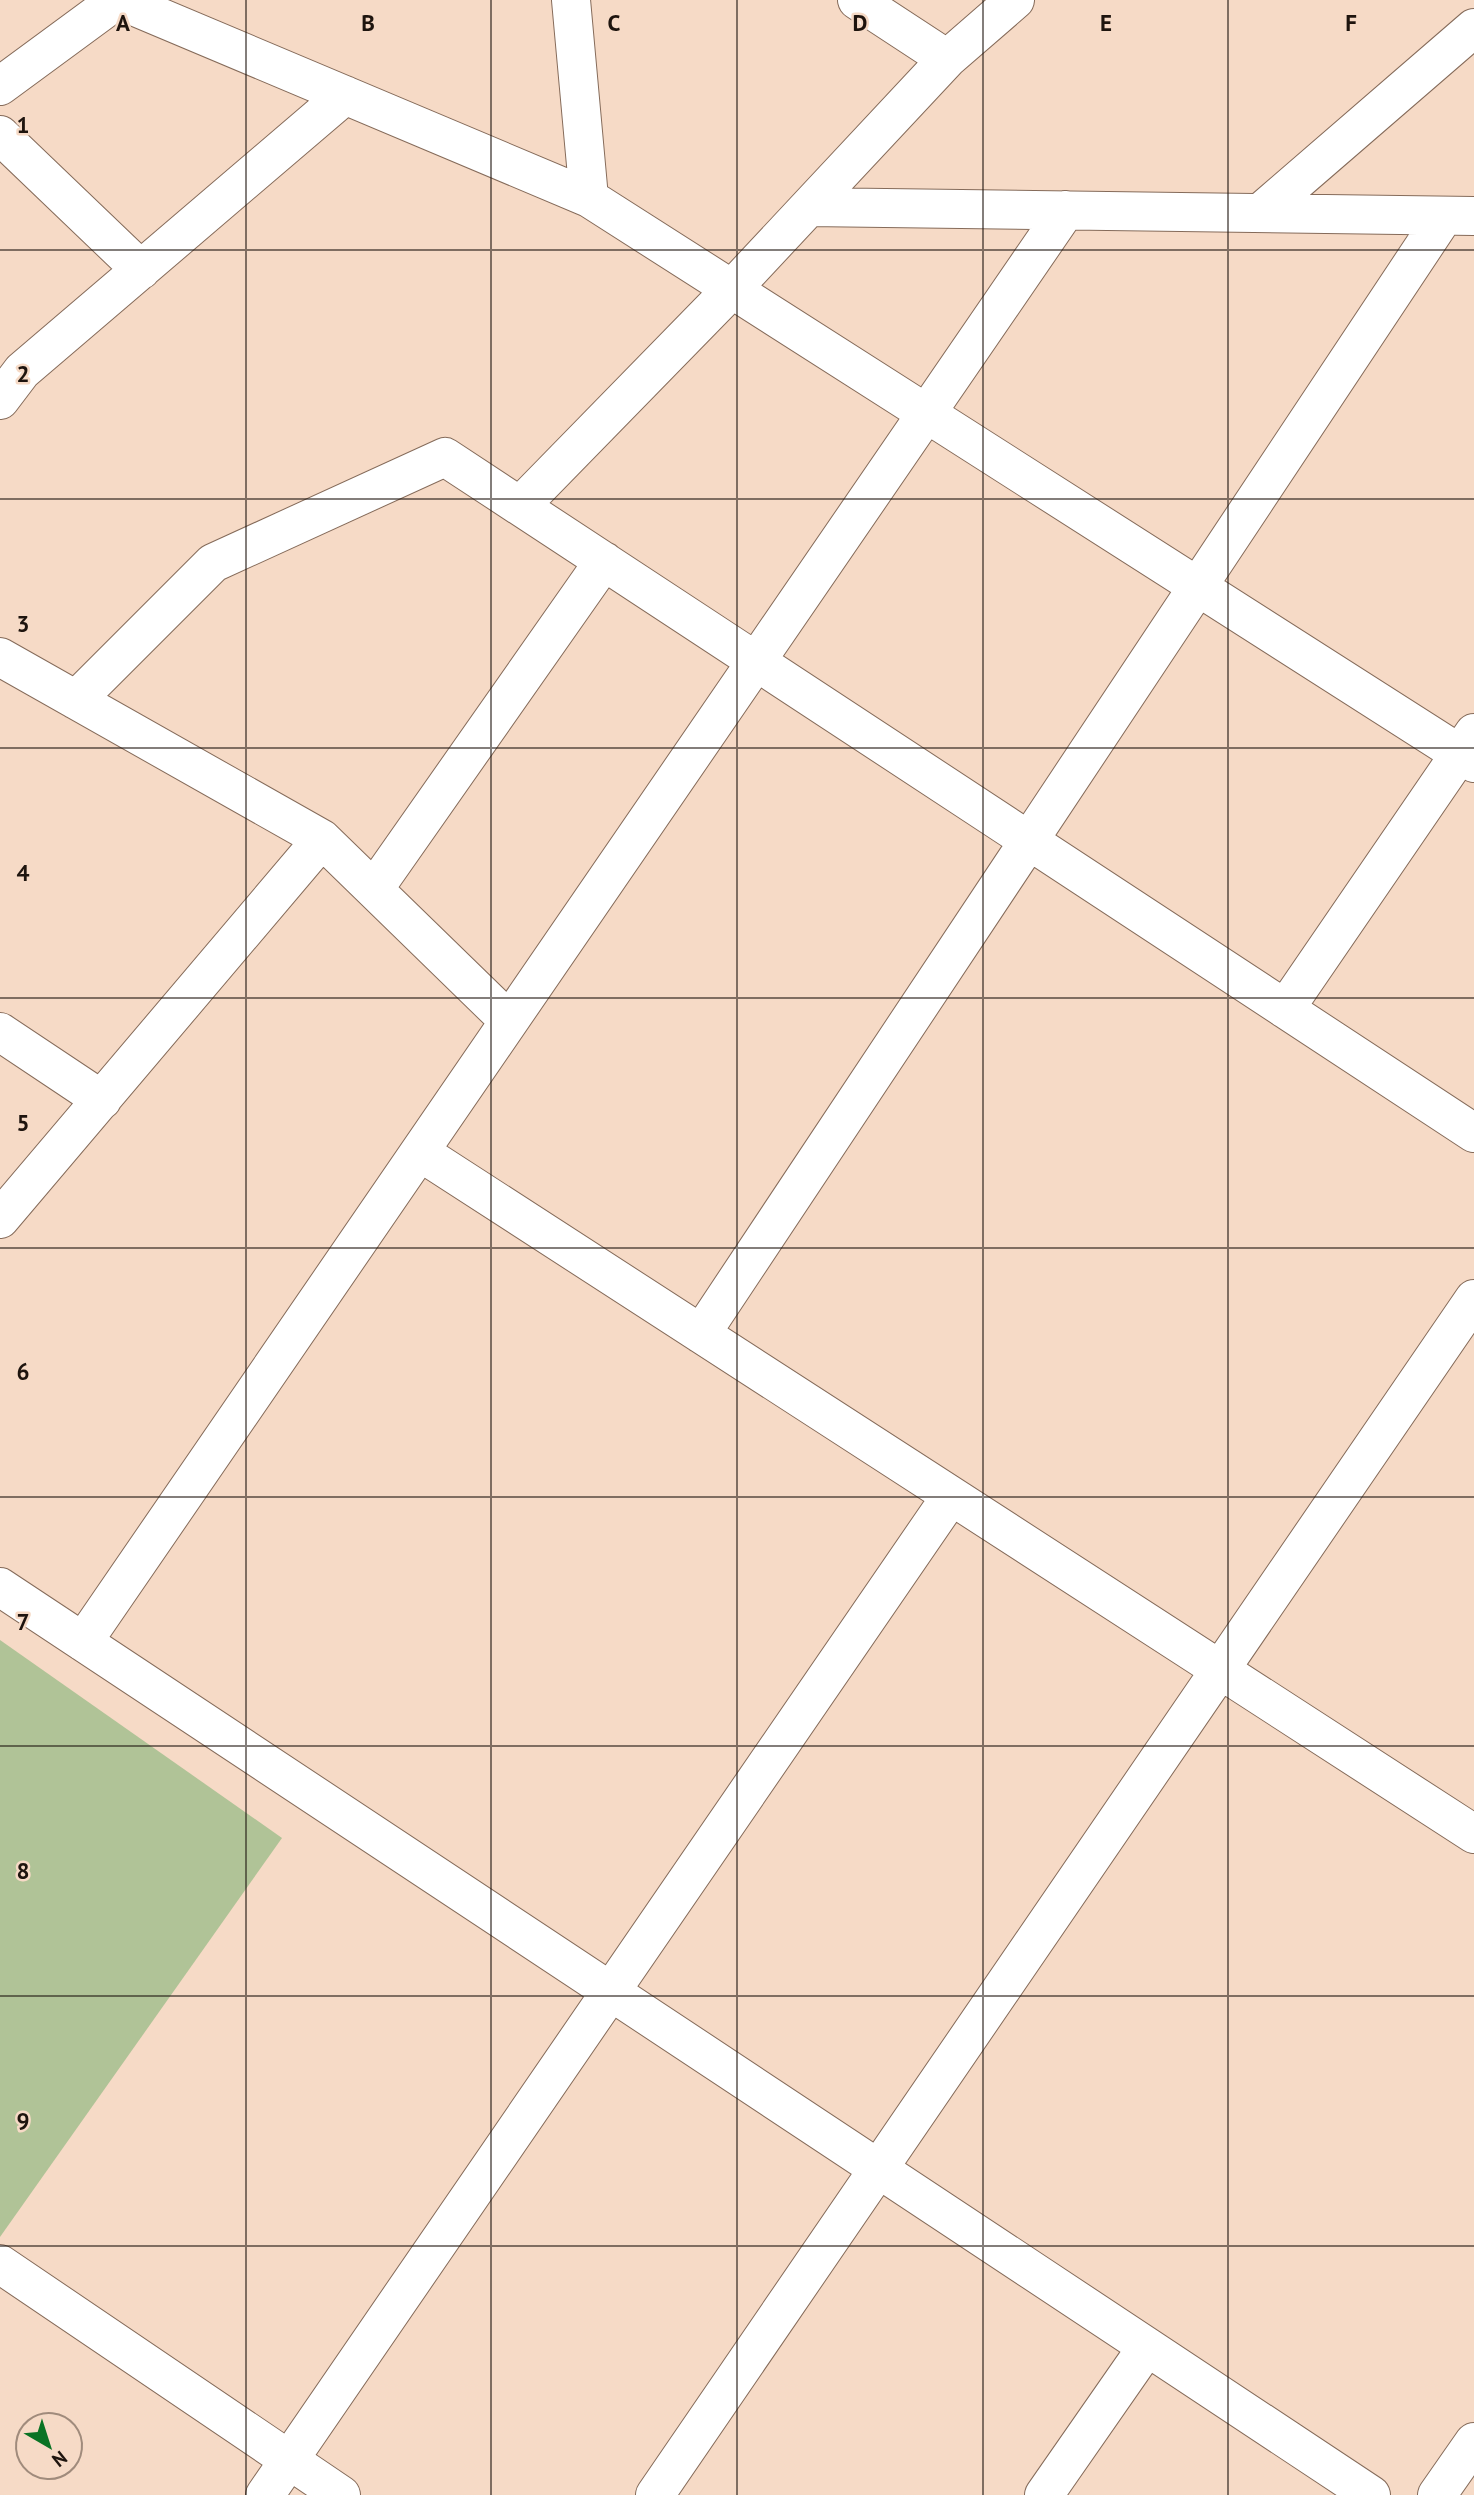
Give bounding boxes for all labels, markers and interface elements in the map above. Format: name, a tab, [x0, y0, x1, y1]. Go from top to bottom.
text: A	[116, 8, 130, 37]
text: B	[361, 8, 375, 37]
text: C	[608, 8, 621, 37]
text: D	[853, 8, 867, 37]
text: E	[1100, 8, 1112, 37]
text: F	[1345, 8, 1357, 37]
text: 1	[16, 110, 30, 139]
text: 2	[16, 359, 30, 388]
text: 3	[16, 609, 30, 638]
text: 4	[16, 858, 30, 887]
text: 5	[16, 1108, 30, 1137]
text: 6	[16, 1357, 30, 1386]
text: 7	[16, 1607, 30, 1636]
text: 8	[16, 1856, 30, 1885]
text: 9	[16, 2106, 30, 2135]
north arrow	[14, 2411, 84, 2481]
text: N	[47, 2446, 72, 2472]

